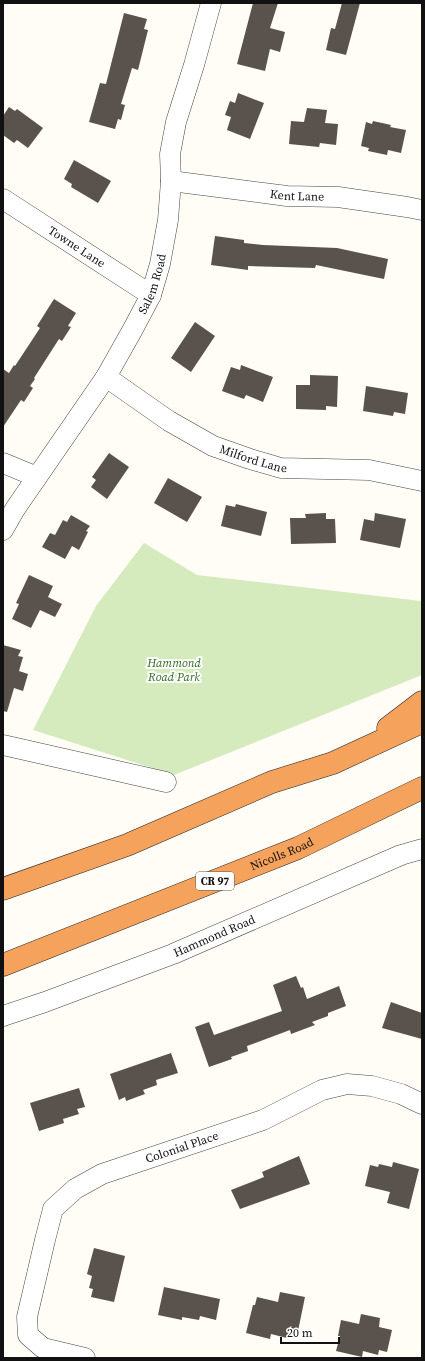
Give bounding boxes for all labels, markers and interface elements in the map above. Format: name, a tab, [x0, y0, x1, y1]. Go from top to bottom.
street label: Kent Lane	[269, 186, 324, 205]
street label: Towne Lane	[45, 222, 108, 271]
street label: Salem Road	[134, 252, 170, 317]
street label: Milford Lane	[218, 441, 287, 476]
park label: Hammond Road Park	[146, 655, 202, 685]
street label: Nicolls Road	[248, 834, 316, 874]
road number: CR 97	[196, 872, 234, 890]
street label: Hammond Road	[171, 911, 258, 961]
street label: Colonial Place	[143, 1128, 221, 1167]
scale bar	[281, 1319, 339, 1345]
text: 20 m	[287, 1325, 313, 1341]

